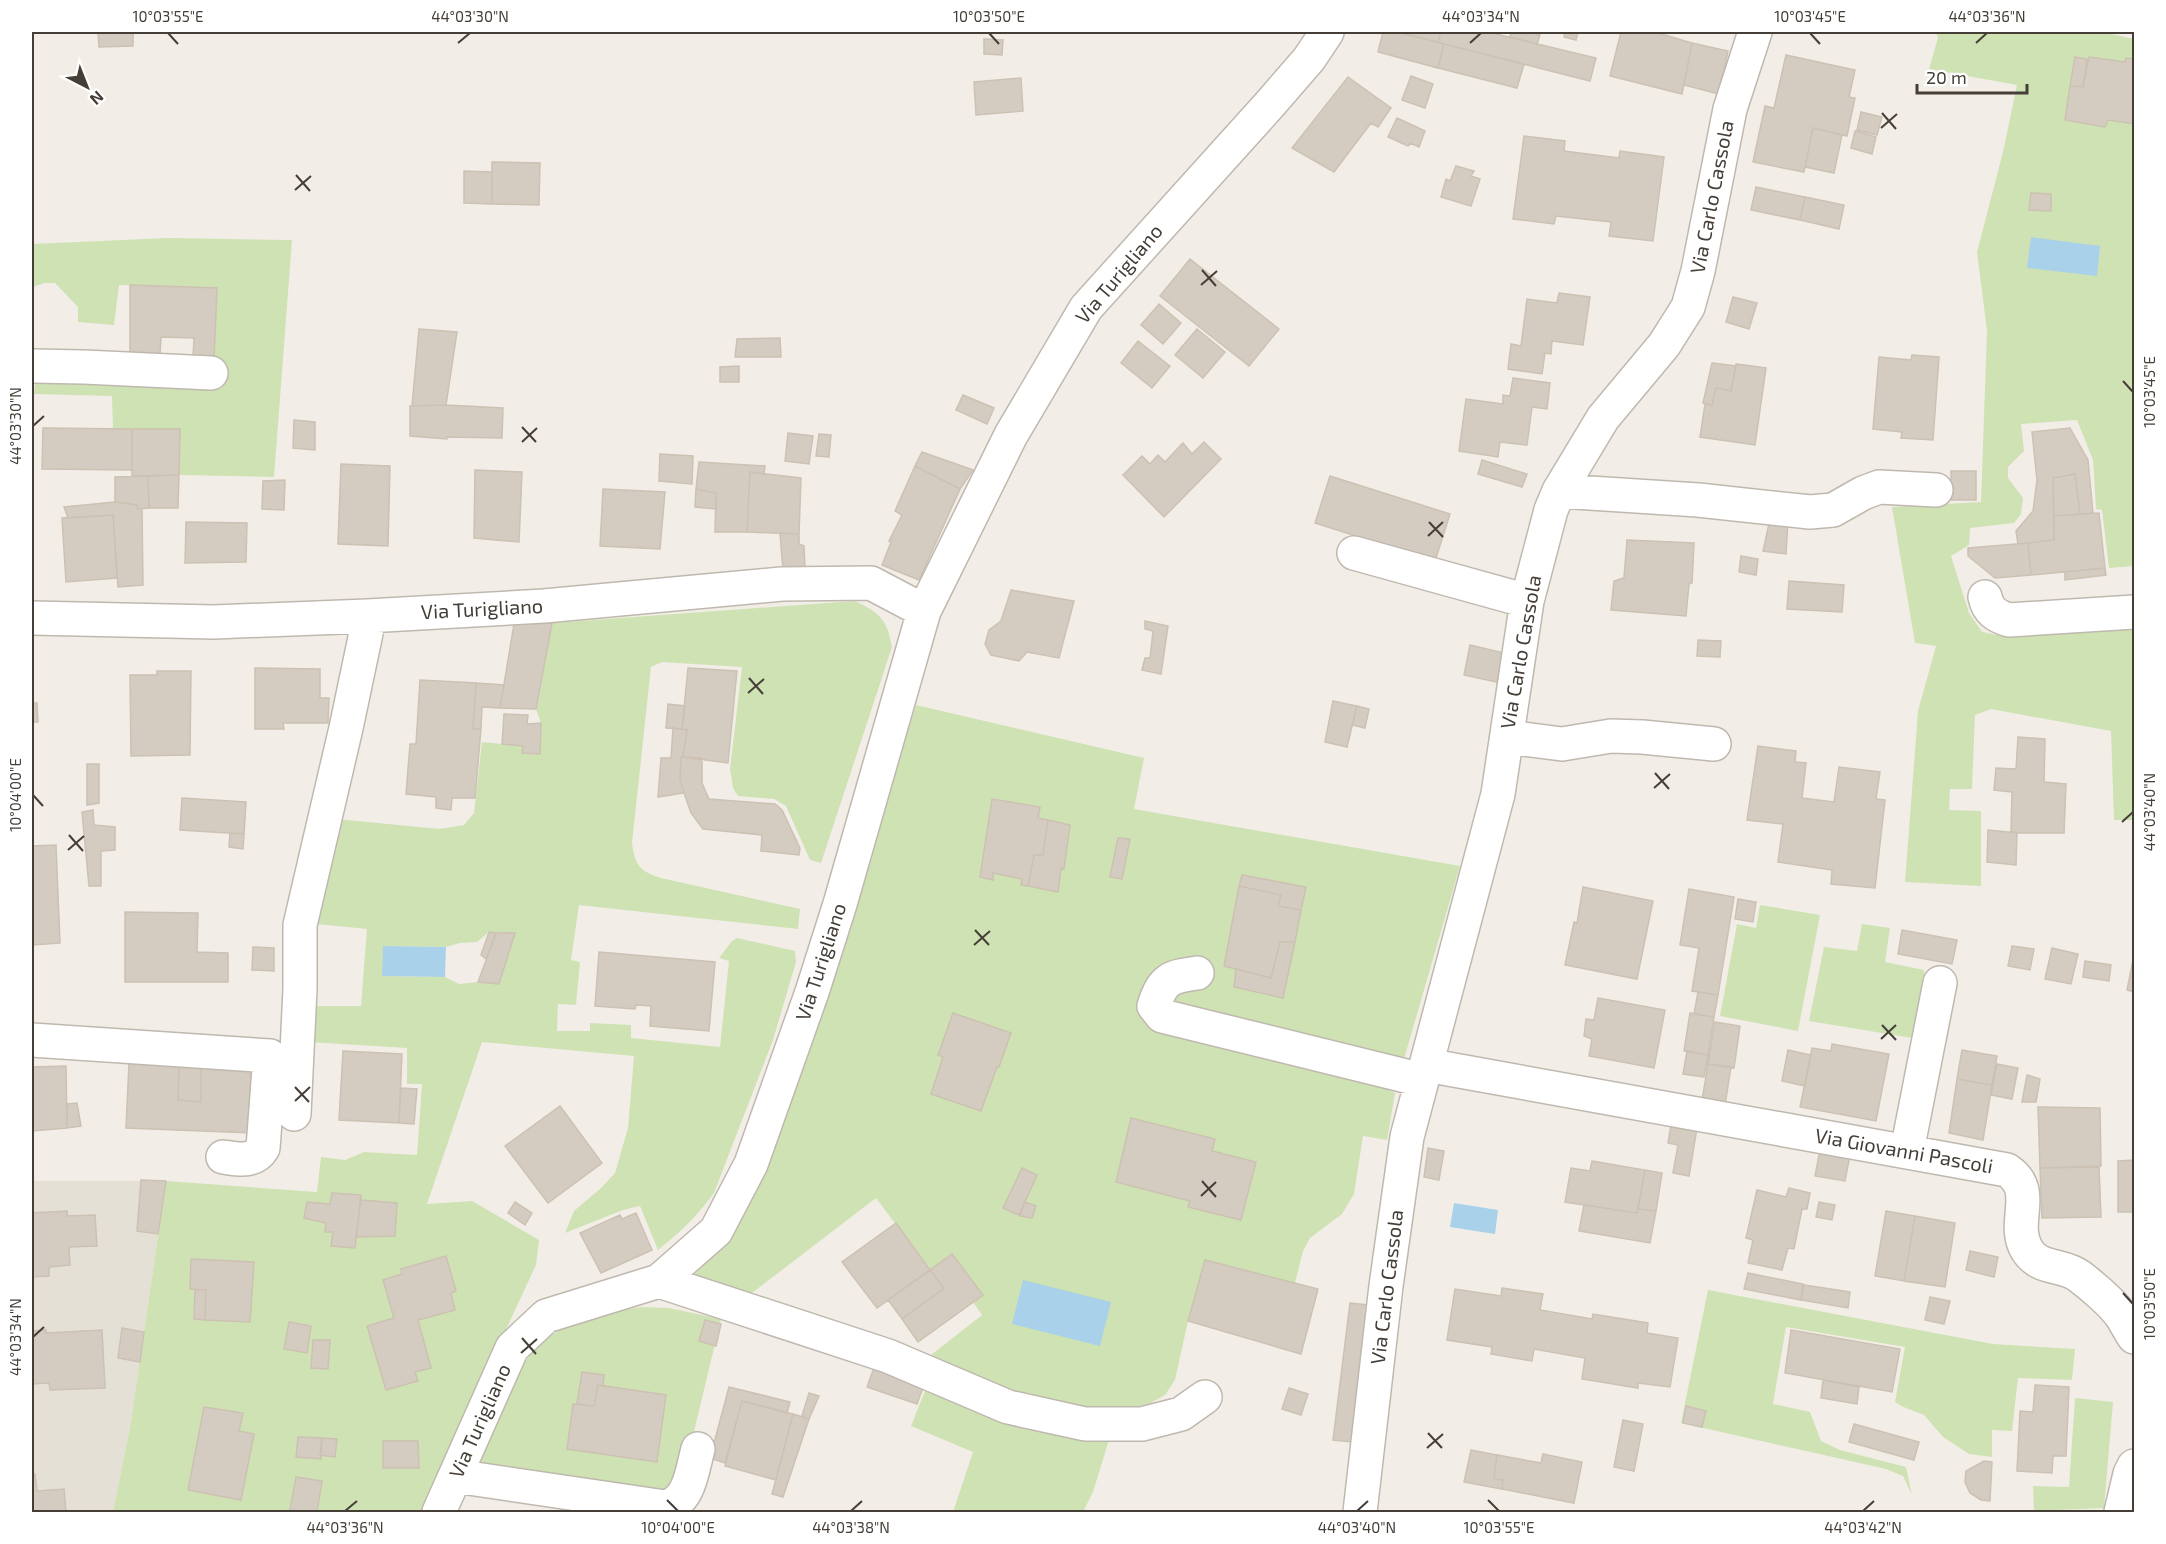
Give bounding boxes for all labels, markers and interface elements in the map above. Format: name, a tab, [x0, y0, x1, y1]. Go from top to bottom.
text: 10°03'55"E	[133, 7, 203, 25]
text: 44°03'30"N	[431, 7, 509, 25]
text: 10°03'50"E	[953, 7, 1025, 25]
text: 44°03'34"N	[1442, 7, 1520, 25]
text: 10°03'45"E	[1774, 7, 1846, 25]
text: 44°03'36"N	[1948, 7, 2026, 25]
north arrow	[57, 57, 117, 117]
scale bar	[1917, 57, 2026, 95]
text: 20 m	[1926, 66, 1967, 88]
text: N	[87, 88, 108, 109]
street label: Via Carlo Cassola	[1684, 118, 1738, 276]
street label: Via Turigliano	[1070, 219, 1167, 328]
text: 10°03'45"E	[2140, 356, 2158, 428]
text: 44°03'30"N	[6, 387, 24, 465]
street label: Via Carlo Cassola	[1495, 573, 1545, 731]
street label: Via Turigliano	[420, 593, 544, 623]
text: 10°04'00"E	[6, 758, 24, 832]
text: 44°03'40"N	[2140, 773, 2158, 851]
street label: Via Turigliano	[790, 900, 850, 1024]
street label: Via Giovanni Pascoli	[1813, 1123, 1995, 1177]
street label: Via Carlo Cassola	[1365, 1208, 1407, 1366]
text: 10°03'50"E	[2140, 1268, 2158, 1340]
text: 44°03'34"N	[6, 1298, 24, 1376]
street label: Via Turigliano	[443, 1360, 515, 1481]
text: 44°03'36"N	[306, 1518, 384, 1536]
text: 10°04'00"E	[641, 1518, 715, 1536]
text: 44°03'38"N	[812, 1518, 890, 1536]
text: 44°03'40"N	[1318, 1518, 1396, 1536]
text: 10°03'55"E	[1464, 1518, 1534, 1536]
text: 44°03'42"N	[1824, 1518, 1902, 1536]

